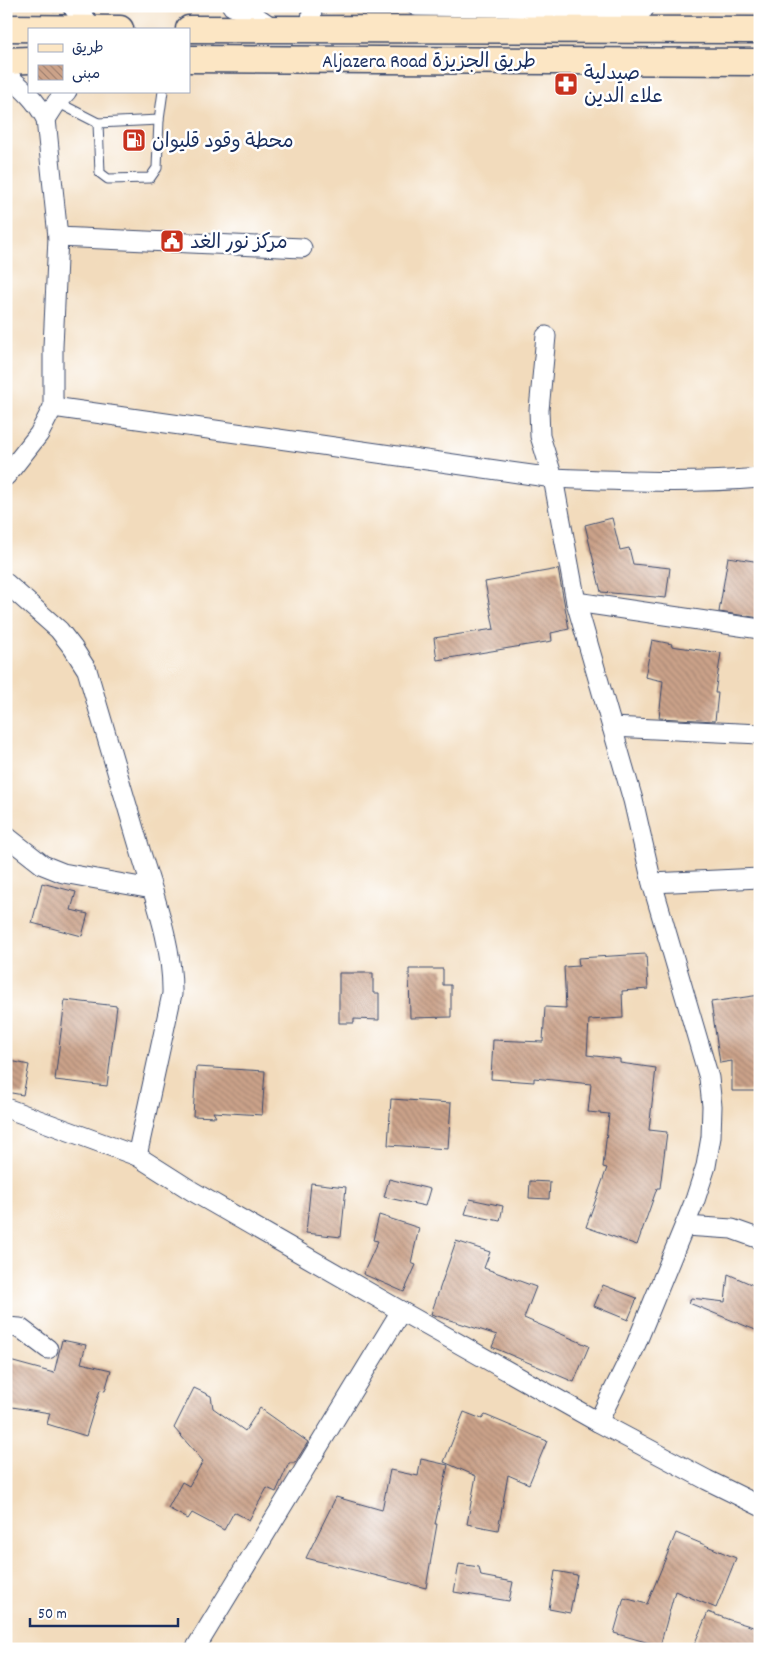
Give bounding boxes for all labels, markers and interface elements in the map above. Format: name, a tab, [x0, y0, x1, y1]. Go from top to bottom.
legend	[28, 28, 190, 92]
text: طريق	[72, 38, 104, 60]
street label: Aljazera Road طريق الجزيزة	[322, 49, 536, 77]
place label: صيدلية علاء الدين	[584, 61, 663, 112]
text: مبنى	[72, 64, 100, 86]
pharmacy icon: صيدلية علاء الدين	[553, 71, 579, 97]
fuel station icon: محطة وقود قليوان	[121, 127, 147, 153]
place label: محطة وقود قليوان	[152, 129, 294, 157]
public building icon: مركز نور الغد	[159, 228, 185, 254]
place label: مركز نور الغد	[190, 230, 288, 258]
scale bar	[30, 1595, 178, 1627]
text: 50 m	[38, 1604, 67, 1626]

